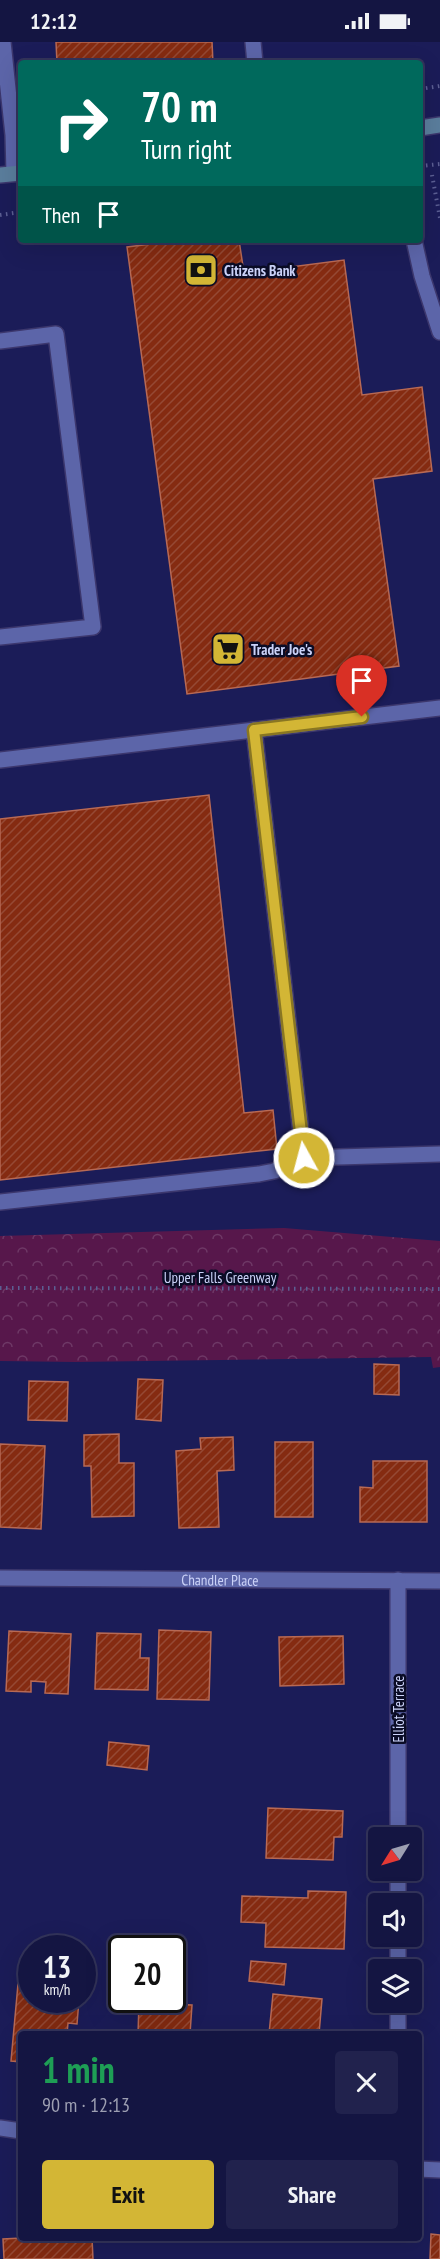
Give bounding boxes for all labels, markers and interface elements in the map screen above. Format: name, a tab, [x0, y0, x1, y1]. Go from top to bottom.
text: 12:12	[30, 7, 78, 35]
text: 70 m	[141, 79, 218, 134]
icon: right	[42, 84, 120, 162]
text: Turn right	[141, 132, 232, 166]
icon: arrive	[92, 198, 125, 231]
text: Then	[42, 201, 80, 229]
bank icon: Citizens Bank	[183, 252, 219, 288]
place label: Citizens Bank	[224, 261, 296, 280]
supermarket icon: Trader Joe's	[210, 631, 246, 667]
place label: Trader Joe's	[251, 640, 312, 659]
pin	[336, 655, 387, 717]
icon: arrive	[345, 664, 378, 697]
position arrow	[272, 1126, 336, 1190]
street label: Upper Falls Greenway	[164, 1268, 277, 1287]
street label: Chandler Place	[181, 1570, 259, 1589]
street label: Elliot Terrace	[389, 1676, 408, 1742]
north arrow	[368, 1827, 422, 1881]
map controls	[368, 1827, 422, 2013]
button: sound	[368, 1893, 422, 1947]
speed limit sign: 20	[108, 1935, 186, 2013]
text: 13	[43, 1947, 71, 1986]
button: layers	[368, 1959, 422, 2013]
text: km/h	[44, 1980, 70, 1999]
text: 1 min	[42, 2046, 115, 2093]
button: close	[335, 2051, 398, 2114]
text: 90 m · 12:13	[42, 2092, 130, 2118]
button: Exit	[42, 2160, 214, 2229]
button: Share	[226, 2160, 398, 2229]

